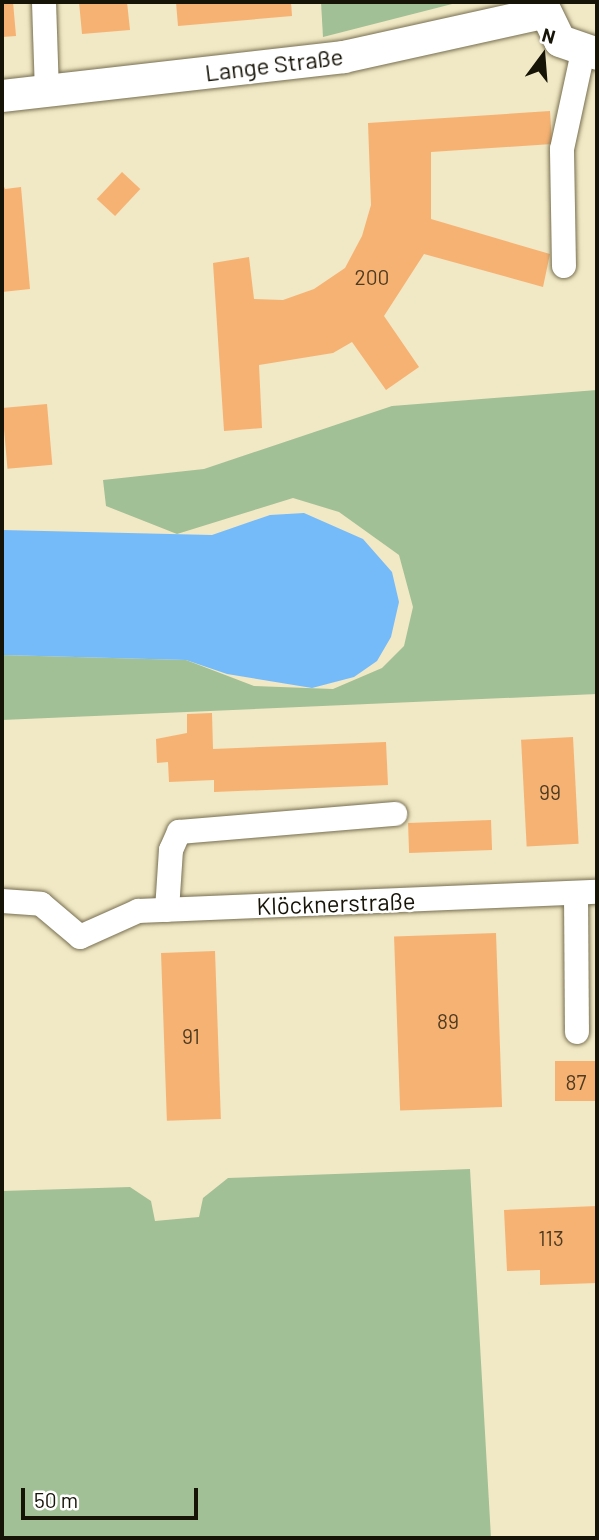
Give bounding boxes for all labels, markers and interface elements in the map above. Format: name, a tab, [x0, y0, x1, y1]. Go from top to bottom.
north arrow	[508, 21, 578, 91]
text: N	[540, 23, 558, 48]
street label: Lange Straße	[203, 41, 345, 87]
house number: 200	[355, 264, 389, 290]
house number: 99	[539, 779, 561, 805]
street label: Klöcknerstraße	[256, 886, 416, 920]
house number: 89	[437, 1008, 459, 1034]
house number: 91	[182, 1023, 200, 1049]
house number: 87	[566, 1069, 586, 1095]
house number: 113	[538, 1225, 564, 1251]
scale bar	[24, 1474, 201, 1518]
text: 50 m	[34, 1487, 78, 1512]

